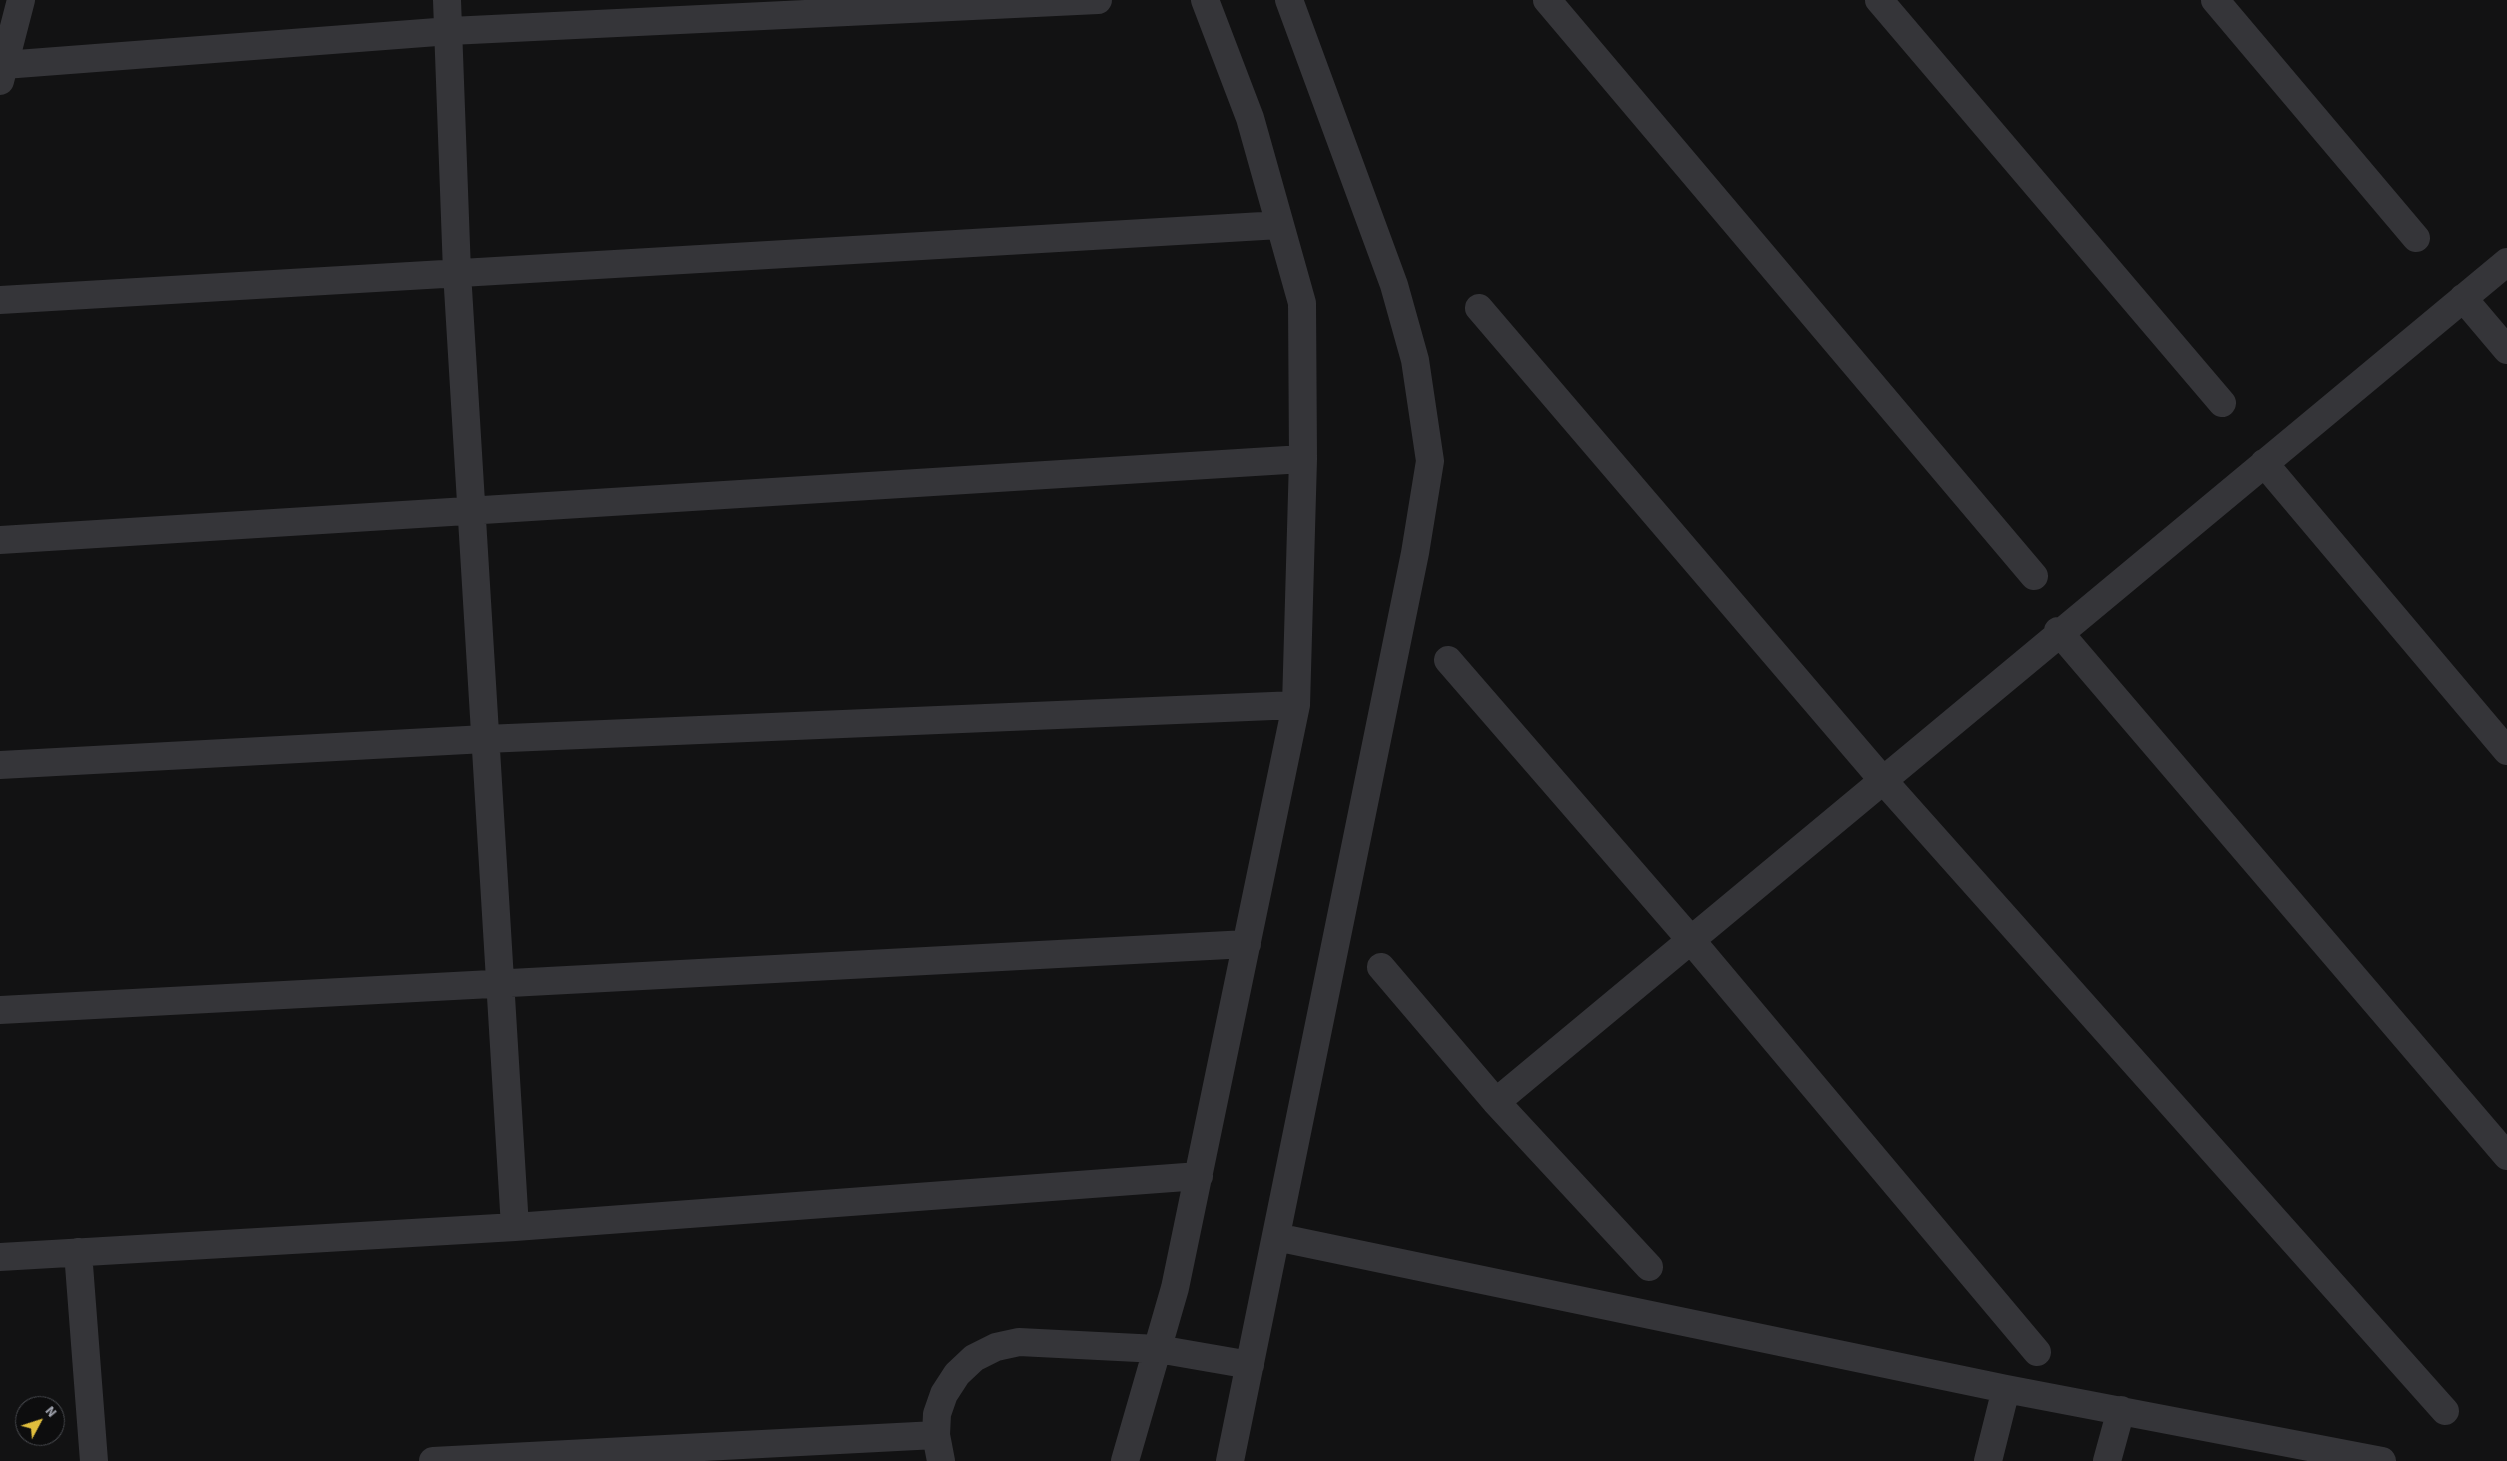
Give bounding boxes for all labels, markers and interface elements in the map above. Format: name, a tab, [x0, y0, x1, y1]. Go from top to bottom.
north arrow	[15, 1396, 65, 1446]
text: N	[40, 1402, 61, 1422]

